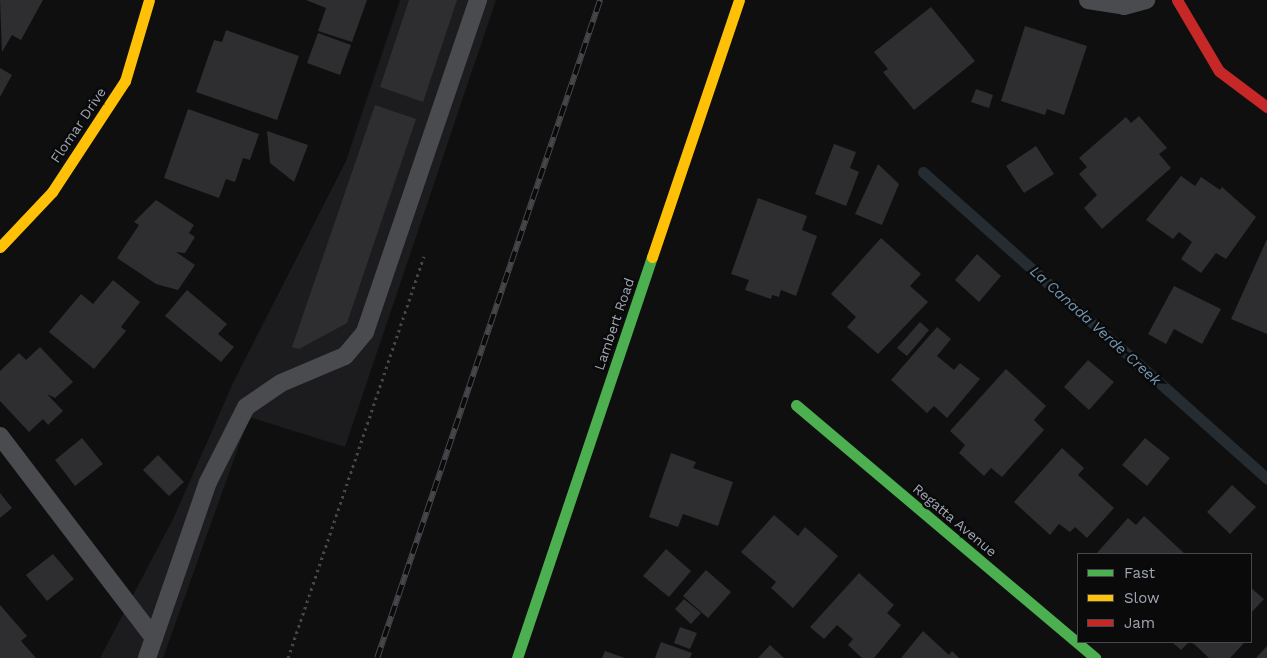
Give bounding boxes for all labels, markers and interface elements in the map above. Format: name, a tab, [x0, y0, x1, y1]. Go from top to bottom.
street label: Flomar Drive	[46, 84, 110, 166]
water label: La Canada Verde Creek	[1026, 262, 1164, 390]
street label: Lambert Road	[590, 276, 638, 372]
street label: Regatta Avenue	[909, 480, 1001, 560]
legend	[1077, 553, 1252, 643]
text: Fast	[1124, 564, 1155, 582]
text: Slow	[1124, 589, 1160, 607]
text: Jam	[1124, 614, 1155, 632]

